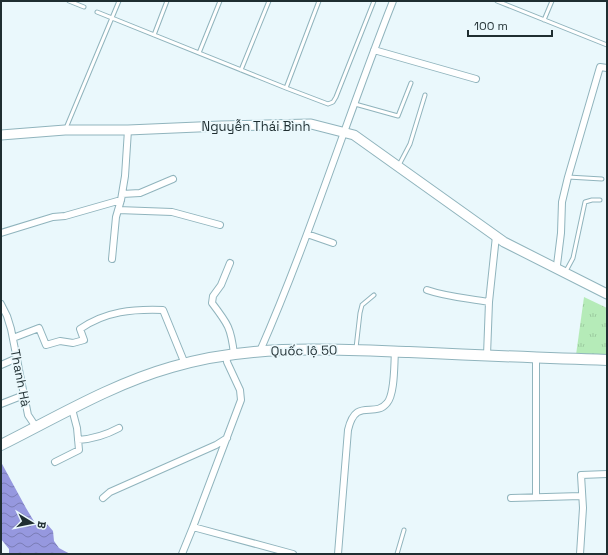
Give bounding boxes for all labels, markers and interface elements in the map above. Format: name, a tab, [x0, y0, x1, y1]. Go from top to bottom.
scale bar	[468, 12, 552, 38]
text: 100 m	[474, 18, 508, 34]
street label: Nguyễn Thái Bình	[202, 118, 310, 135]
street label: Quốc lộ 50	[271, 341, 337, 360]
street label: Thanh Hà	[7, 348, 35, 409]
north arrow	[12, 503, 52, 543]
text: B	[34, 520, 49, 530]

